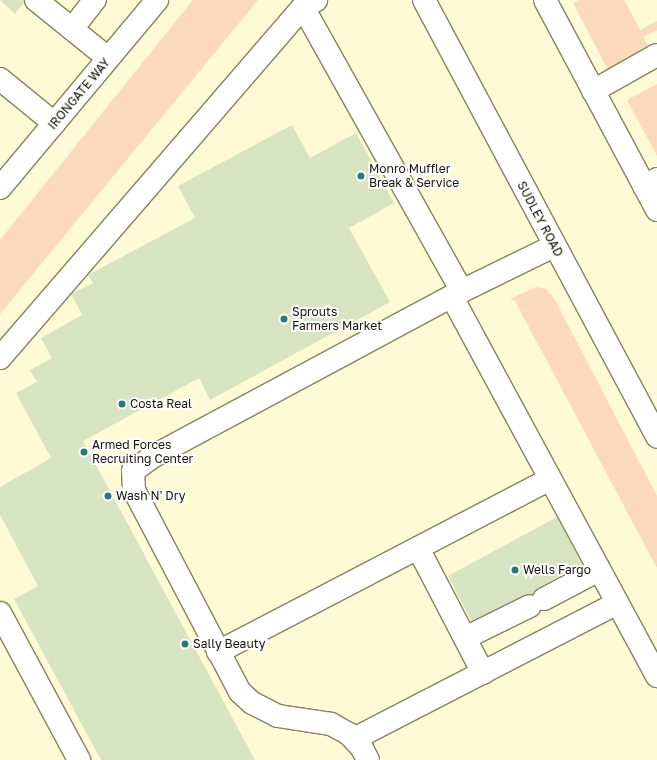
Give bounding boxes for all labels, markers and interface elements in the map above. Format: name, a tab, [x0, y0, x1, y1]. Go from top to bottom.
street label: IRONGATE WAY	[45, 56, 113, 132]
place label: Monro Muffler Break & Service	[369, 162, 459, 190]
marker: Monro Muffler Break & Service	[356, 171, 366, 181]
street label: SUDLEY ROAD	[514, 179, 566, 259]
place label: Sprouts Farmers Market	[292, 305, 382, 333]
marker: Sprouts Farmers Market	[279, 314, 289, 324]
place label: Costa Real	[130, 397, 192, 411]
marker: Costa Real	[117, 399, 127, 409]
place label: Armed Forces Recruiting Center	[92, 438, 193, 466]
marker: Armed Forces Recruiting Center	[79, 447, 89, 457]
place label: Wash N' Dry	[116, 489, 185, 503]
marker: Wash N' Dry	[103, 491, 113, 501]
place label: Wells Fargo	[523, 563, 591, 577]
marker: Wells Fargo	[510, 565, 520, 575]
place label: Sally Beauty	[193, 637, 265, 651]
marker: Sally Beauty	[180, 639, 190, 649]

